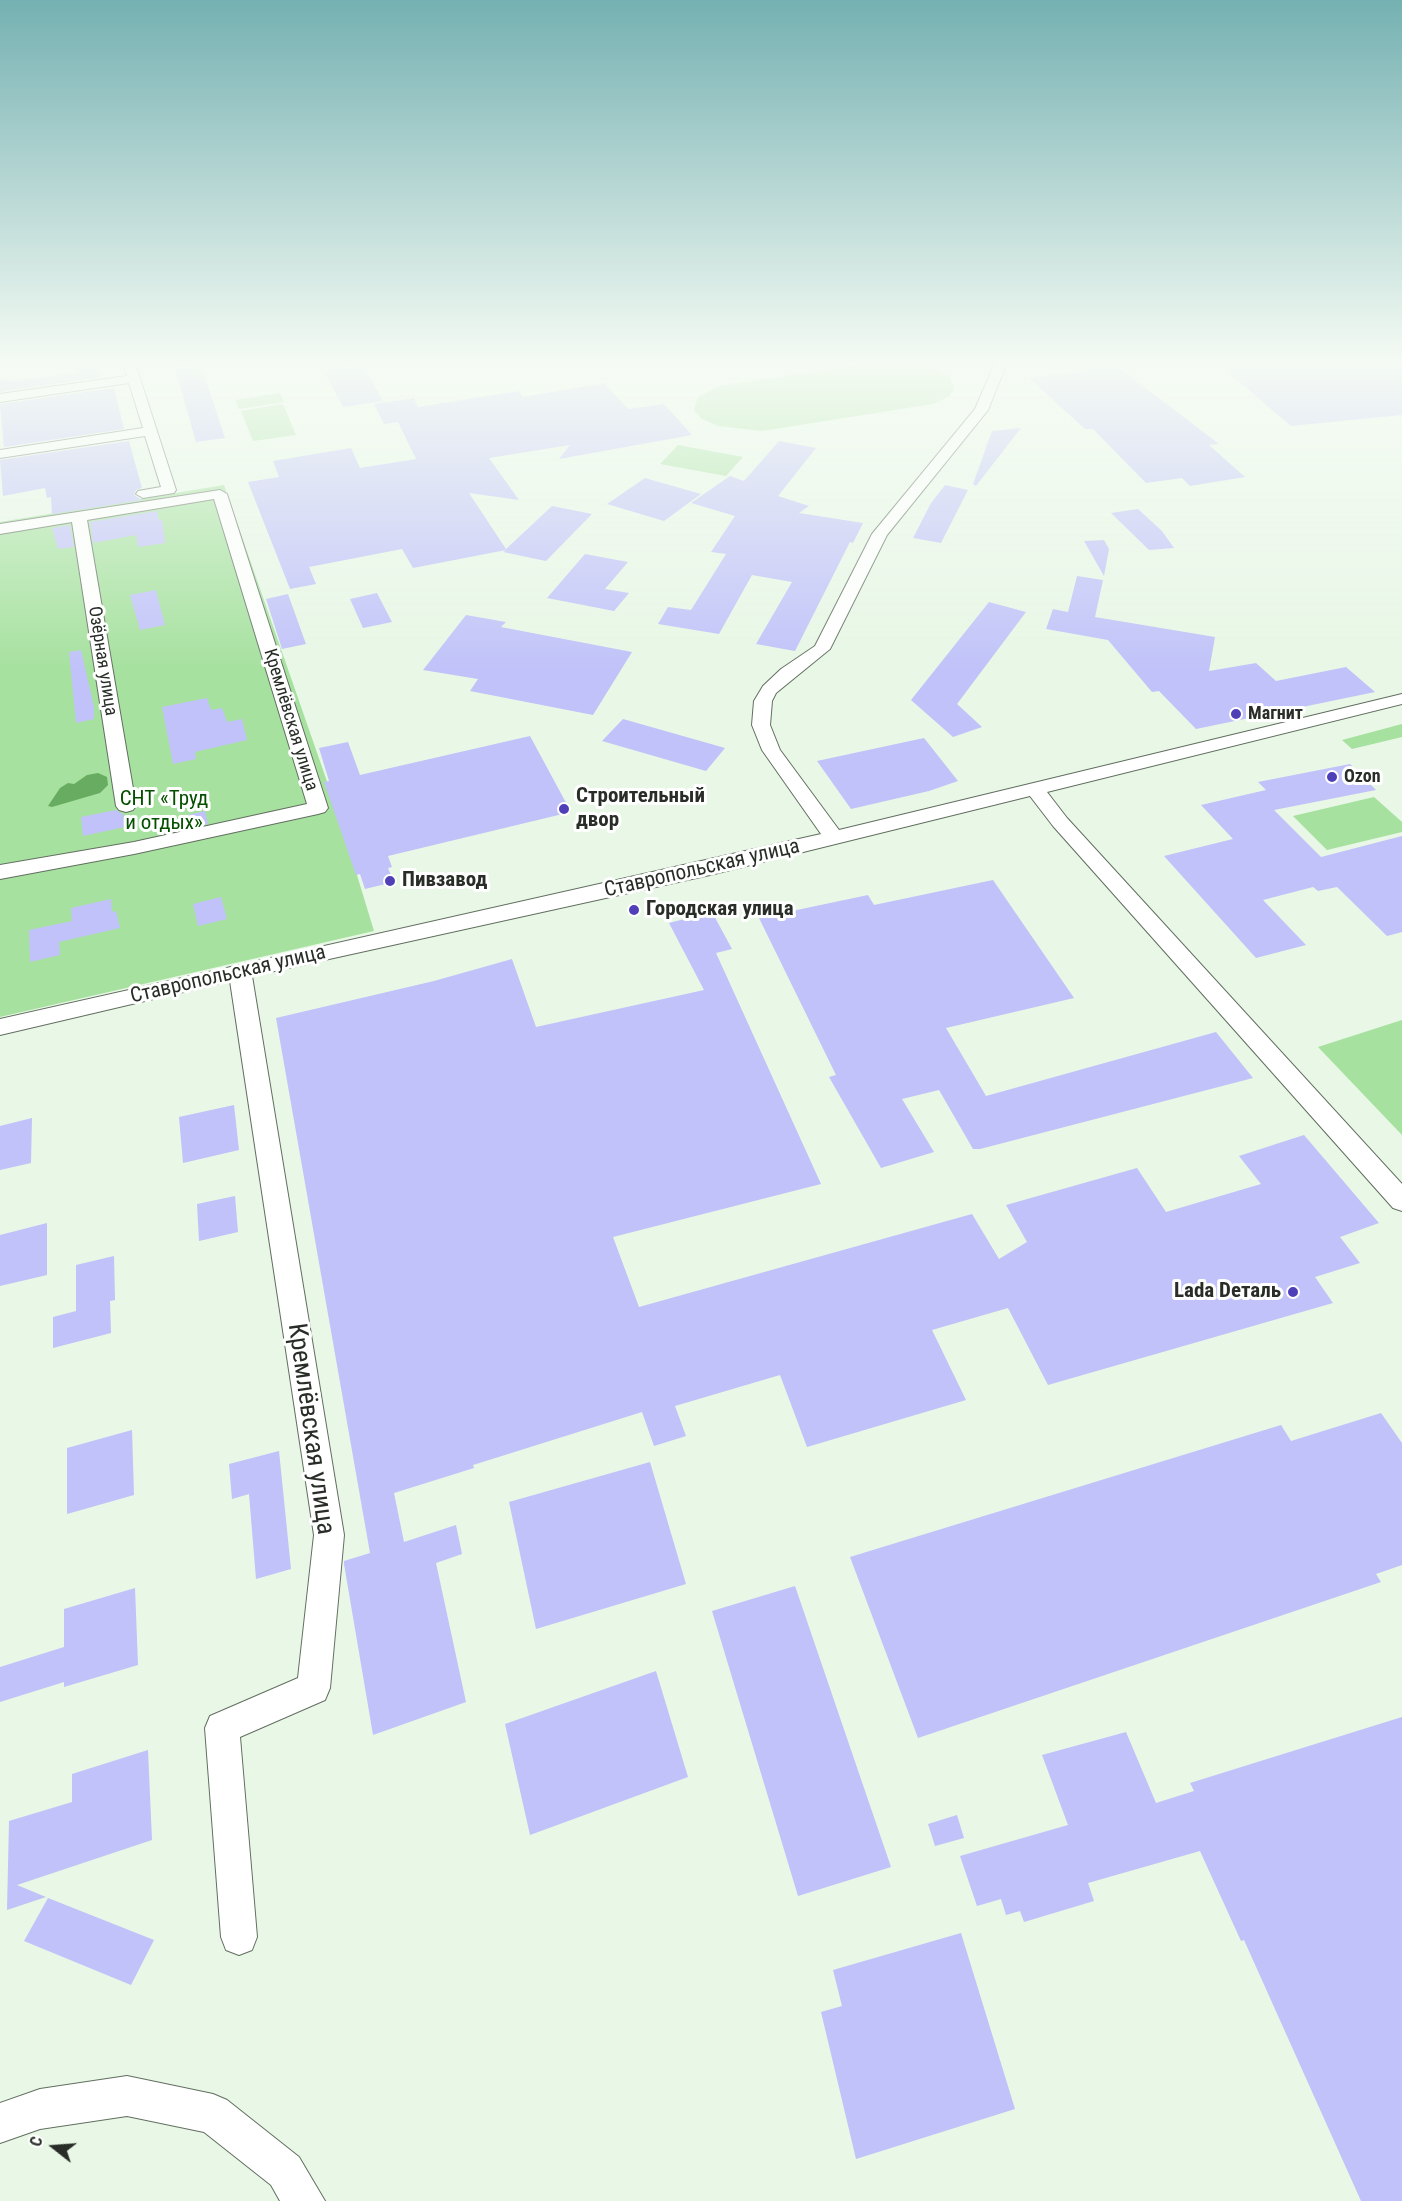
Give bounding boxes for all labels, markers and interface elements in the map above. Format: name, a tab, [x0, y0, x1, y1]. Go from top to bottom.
street label: Озёрная улица	[83, 605, 121, 717]
street label: Кремлёвская улица	[258, 646, 322, 794]
place label: Магнит	[1248, 703, 1303, 725]
marker: Магнит	[1229, 707, 1243, 721]
place label: Ozon	[1344, 766, 1381, 788]
marker: Ozon	[1325, 770, 1339, 784]
place label: Строительный двор	[576, 784, 705, 834]
park label: СНТ «Труд и отдых»	[120, 787, 208, 837]
marker: Строительный двор	[557, 802, 571, 816]
street label: Ставропольская улица	[602, 834, 802, 904]
place label: Пивзавод	[402, 868, 487, 894]
marker: Пивзавод	[383, 874, 397, 888]
place label: Городская улица	[646, 897, 794, 923]
marker: Городская улица	[627, 903, 641, 917]
street label: Ставропольская улица	[128, 940, 328, 1010]
place label: Lada Dеталь	[1174, 1279, 1281, 1305]
marker: Lada Dеталь	[1286, 1285, 1300, 1299]
street label: Кремлёвская улица	[280, 1321, 340, 1537]
north arrow	[24, 2117, 84, 2177]
text: С	[26, 2134, 47, 2149]

